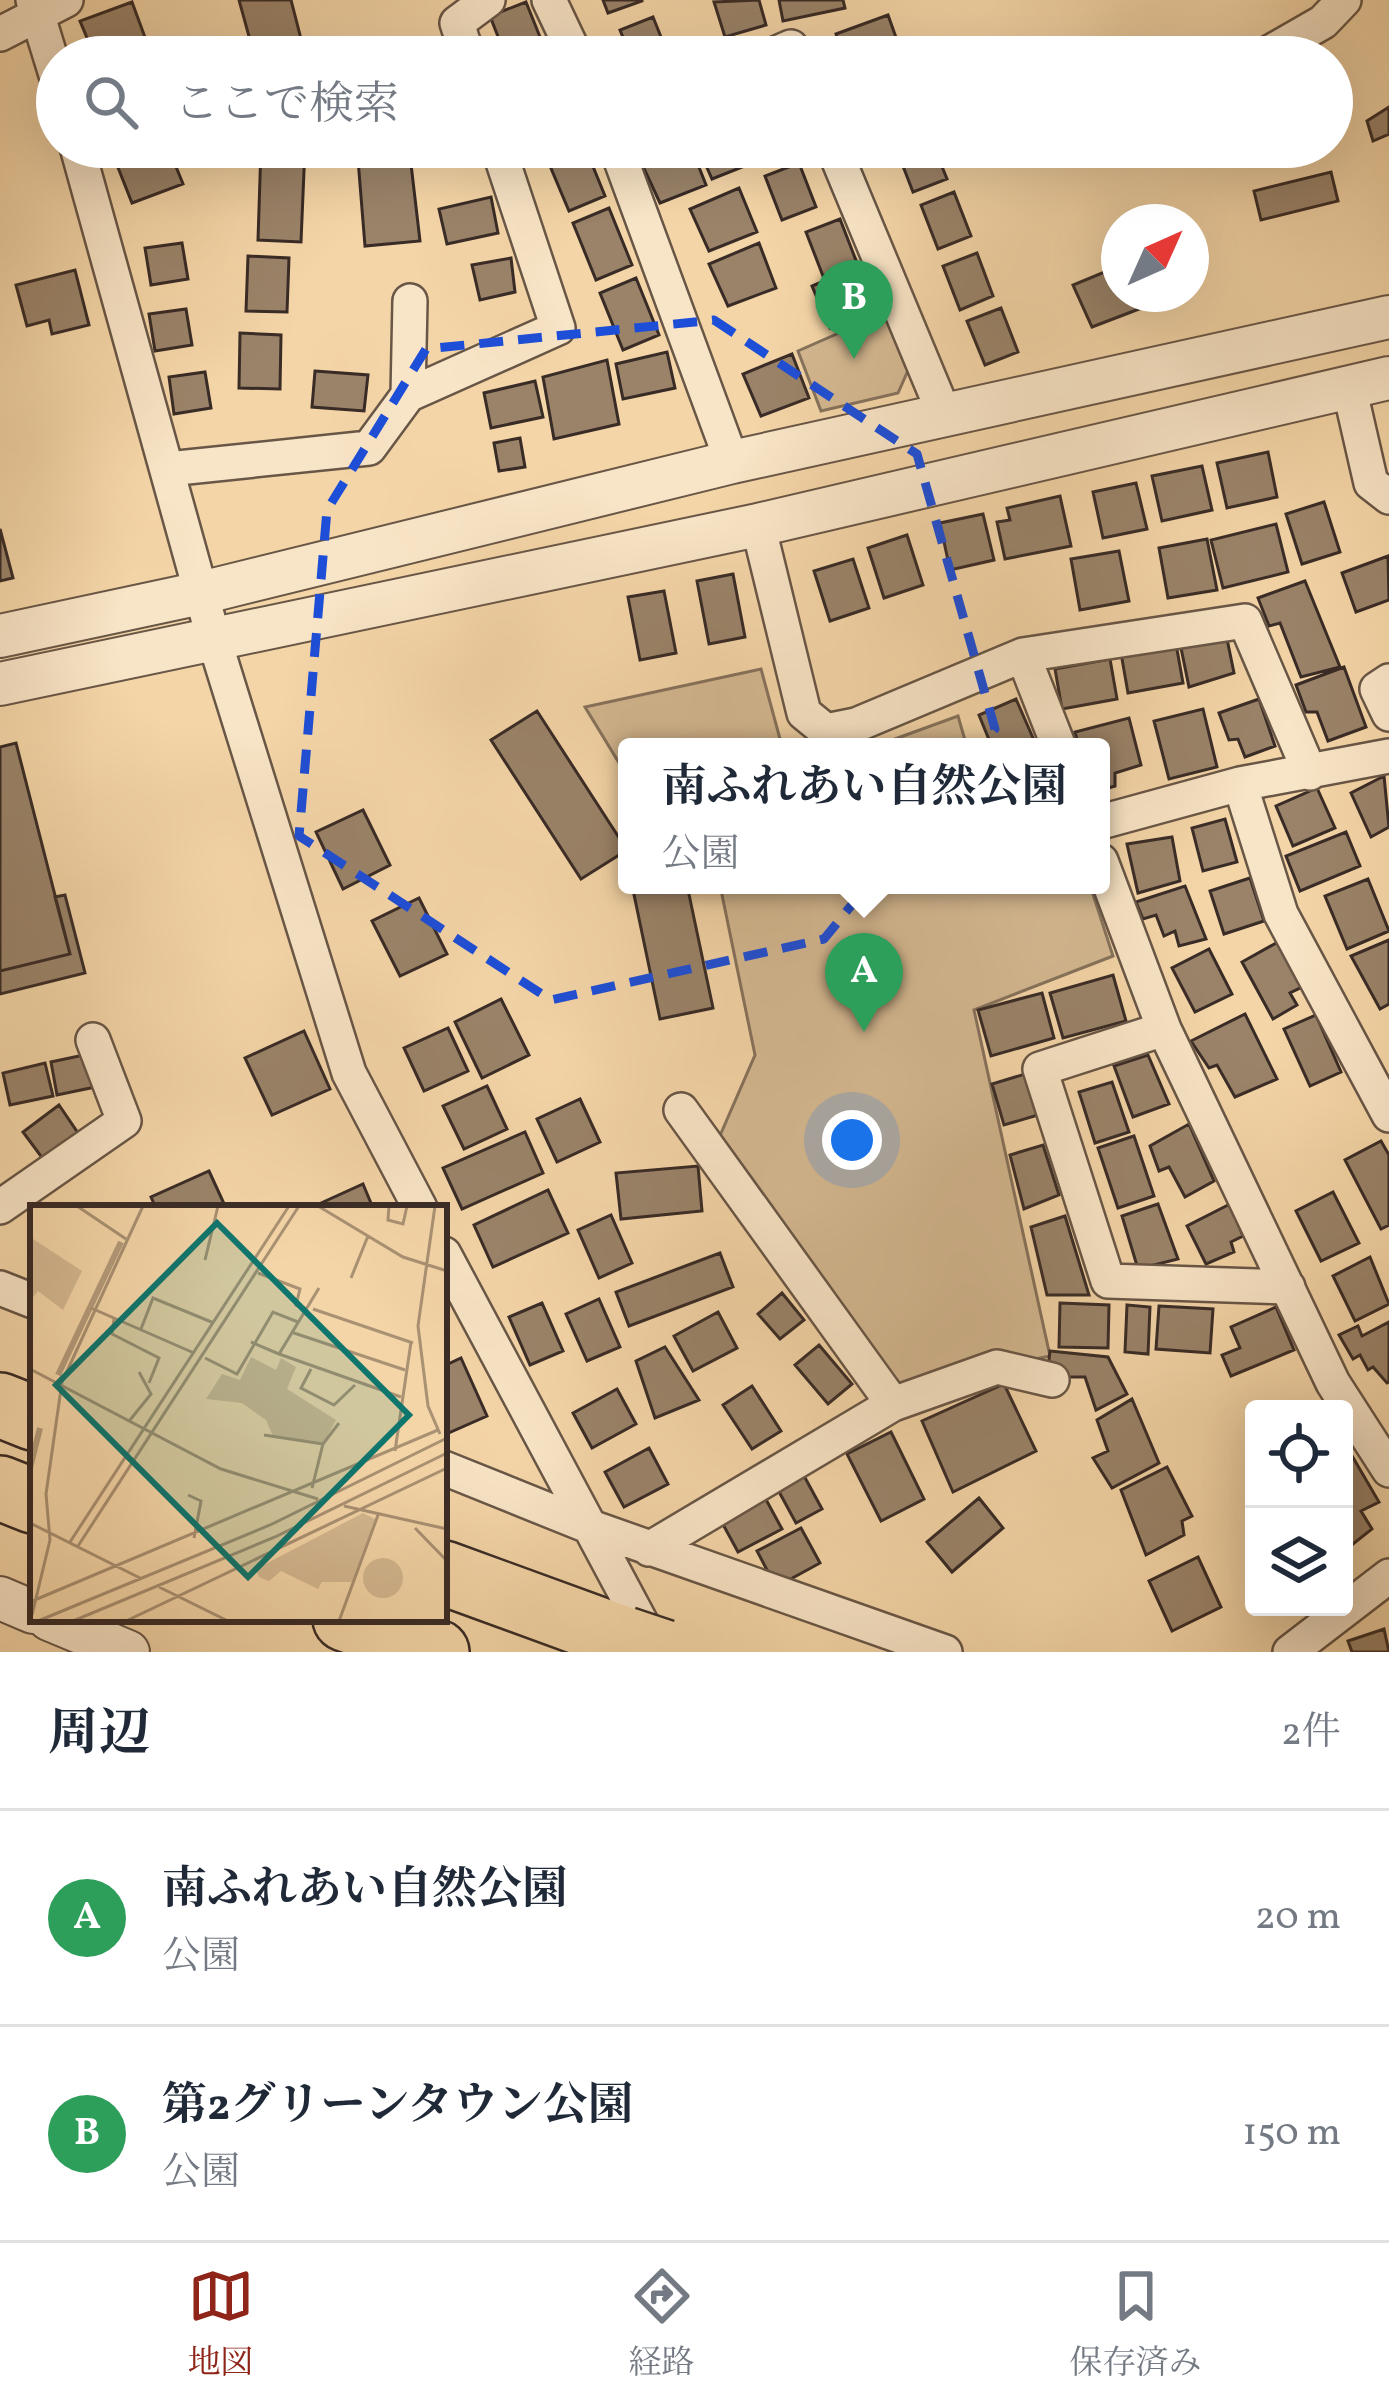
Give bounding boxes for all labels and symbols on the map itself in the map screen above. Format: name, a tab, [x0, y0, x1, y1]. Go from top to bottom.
north arrow	[1101, 204, 1209, 312]
pin: B	[815, 260, 893, 359]
pin: A	[825, 933, 903, 1032]
your location	[822, 1110, 882, 1170]
inset map	[30, 1205, 447, 1622]

